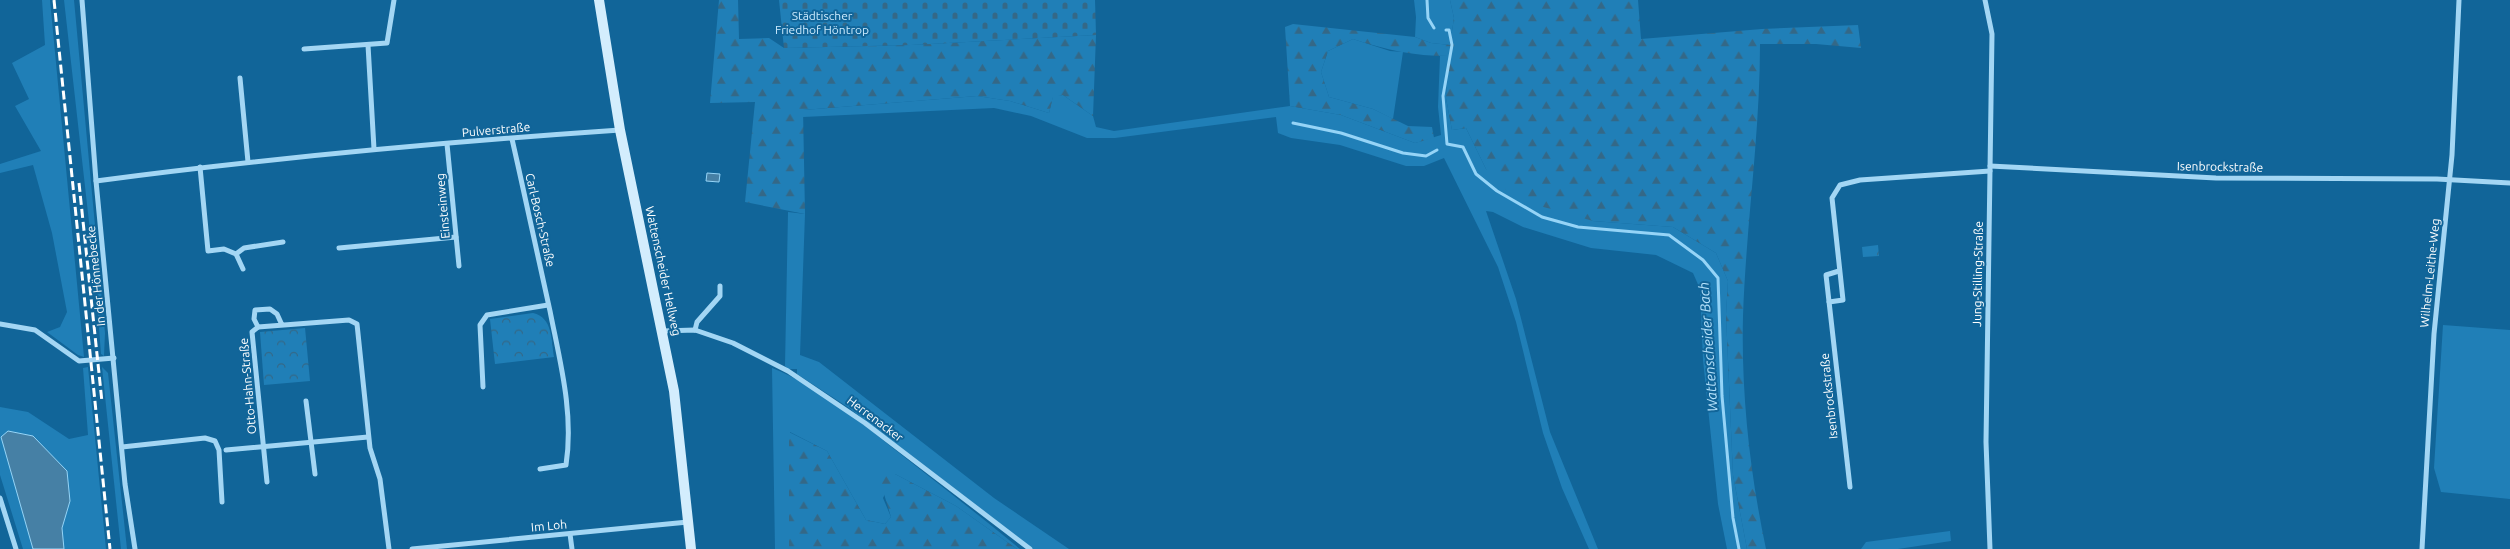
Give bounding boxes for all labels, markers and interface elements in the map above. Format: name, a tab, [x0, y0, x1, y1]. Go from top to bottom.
park label: Städtischer Friedhof Höntrop	[775, 9, 869, 36]
street label: Pulverstraße	[461, 120, 531, 139]
street label: Isenbrockstraße	[2177, 159, 2263, 174]
street label: Carl-Bosch-Straße	[523, 172, 558, 268]
street label: Einsteinweg	[433, 173, 452, 239]
street label: Wattenscheider Hellweg	[643, 205, 684, 337]
street label: Wilhelm-Leithe-Weg	[2417, 218, 2442, 328]
street label: Jung-Stilling-Straße	[1970, 221, 1985, 327]
street label: In der Hönnebecke	[84, 225, 107, 327]
water label: Wattenscheider Bach	[1695, 282, 1721, 412]
street label: Otto-Hahn-Straße	[237, 337, 258, 435]
street label: Isenbrockstraße	[1818, 352, 1839, 440]
street label: Herrenacker	[845, 393, 906, 444]
street label: Im Loh	[530, 517, 568, 534]

